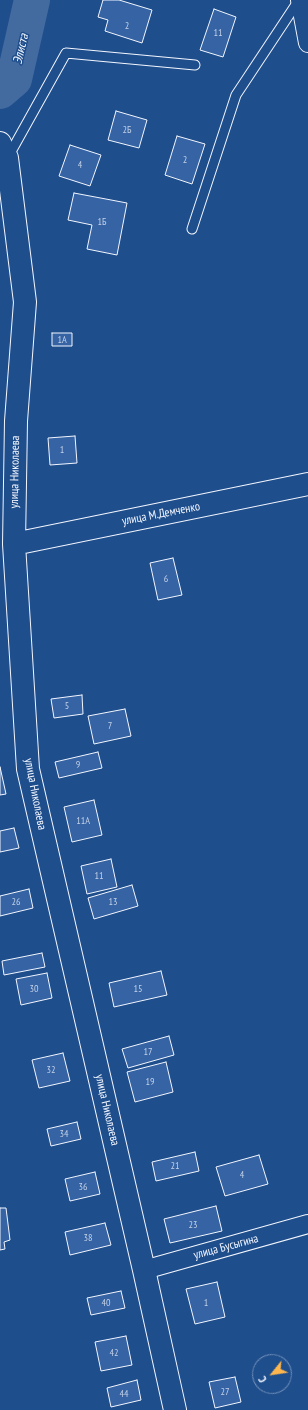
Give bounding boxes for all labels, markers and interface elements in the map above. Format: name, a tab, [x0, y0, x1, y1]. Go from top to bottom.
house number: 2	[125, 20, 129, 32]
house number: 11	[214, 27, 222, 39]
water label: Элиста	[10, 32, 32, 66]
house number: 2Б	[123, 124, 131, 136]
house number: 2	[183, 154, 187, 166]
house number: 4	[78, 159, 82, 171]
house number: 1Б	[98, 216, 106, 228]
house number: 1А	[57, 334, 67, 346]
street label: улица Николаева	[7, 435, 23, 509]
house number: 1	[60, 444, 64, 456]
street label: улица М.Демченко	[121, 499, 201, 529]
house number: 6	[164, 573, 168, 585]
house number: 5	[65, 700, 69, 712]
house number: 7	[108, 720, 112, 732]
street label: улица Николаева	[21, 757, 49, 831]
house number: 9	[76, 759, 80, 771]
house number: 11А	[76, 815, 90, 827]
house number: 11	[95, 870, 103, 882]
house number: 26	[12, 896, 20, 908]
house number: 13	[109, 896, 117, 908]
house number: 30	[30, 983, 38, 995]
house number: 15	[134, 983, 142, 995]
house number: 17	[144, 1046, 152, 1058]
house number: 32	[47, 1064, 55, 1076]
street label: улица Николаева	[92, 1073, 122, 1147]
house number: 19	[146, 1076, 154, 1088]
house number: 34	[60, 1128, 68, 1140]
house number: 21	[171, 1160, 179, 1172]
house number: 4	[240, 1169, 244, 1181]
house number: 36	[79, 1181, 87, 1193]
house number: 23	[189, 1219, 197, 1231]
street label: улица Бусыгина	[192, 1231, 260, 1263]
house number: 38	[84, 1232, 92, 1244]
house number: 40	[102, 1297, 110, 1309]
house number: 1	[204, 1297, 208, 1309]
house number: 42	[110, 1347, 118, 1359]
north arrow	[252, 1354, 292, 1394]
text: С	[255, 1374, 270, 1385]
house number: 27	[221, 1386, 229, 1398]
house number: 44	[120, 1388, 128, 1400]

